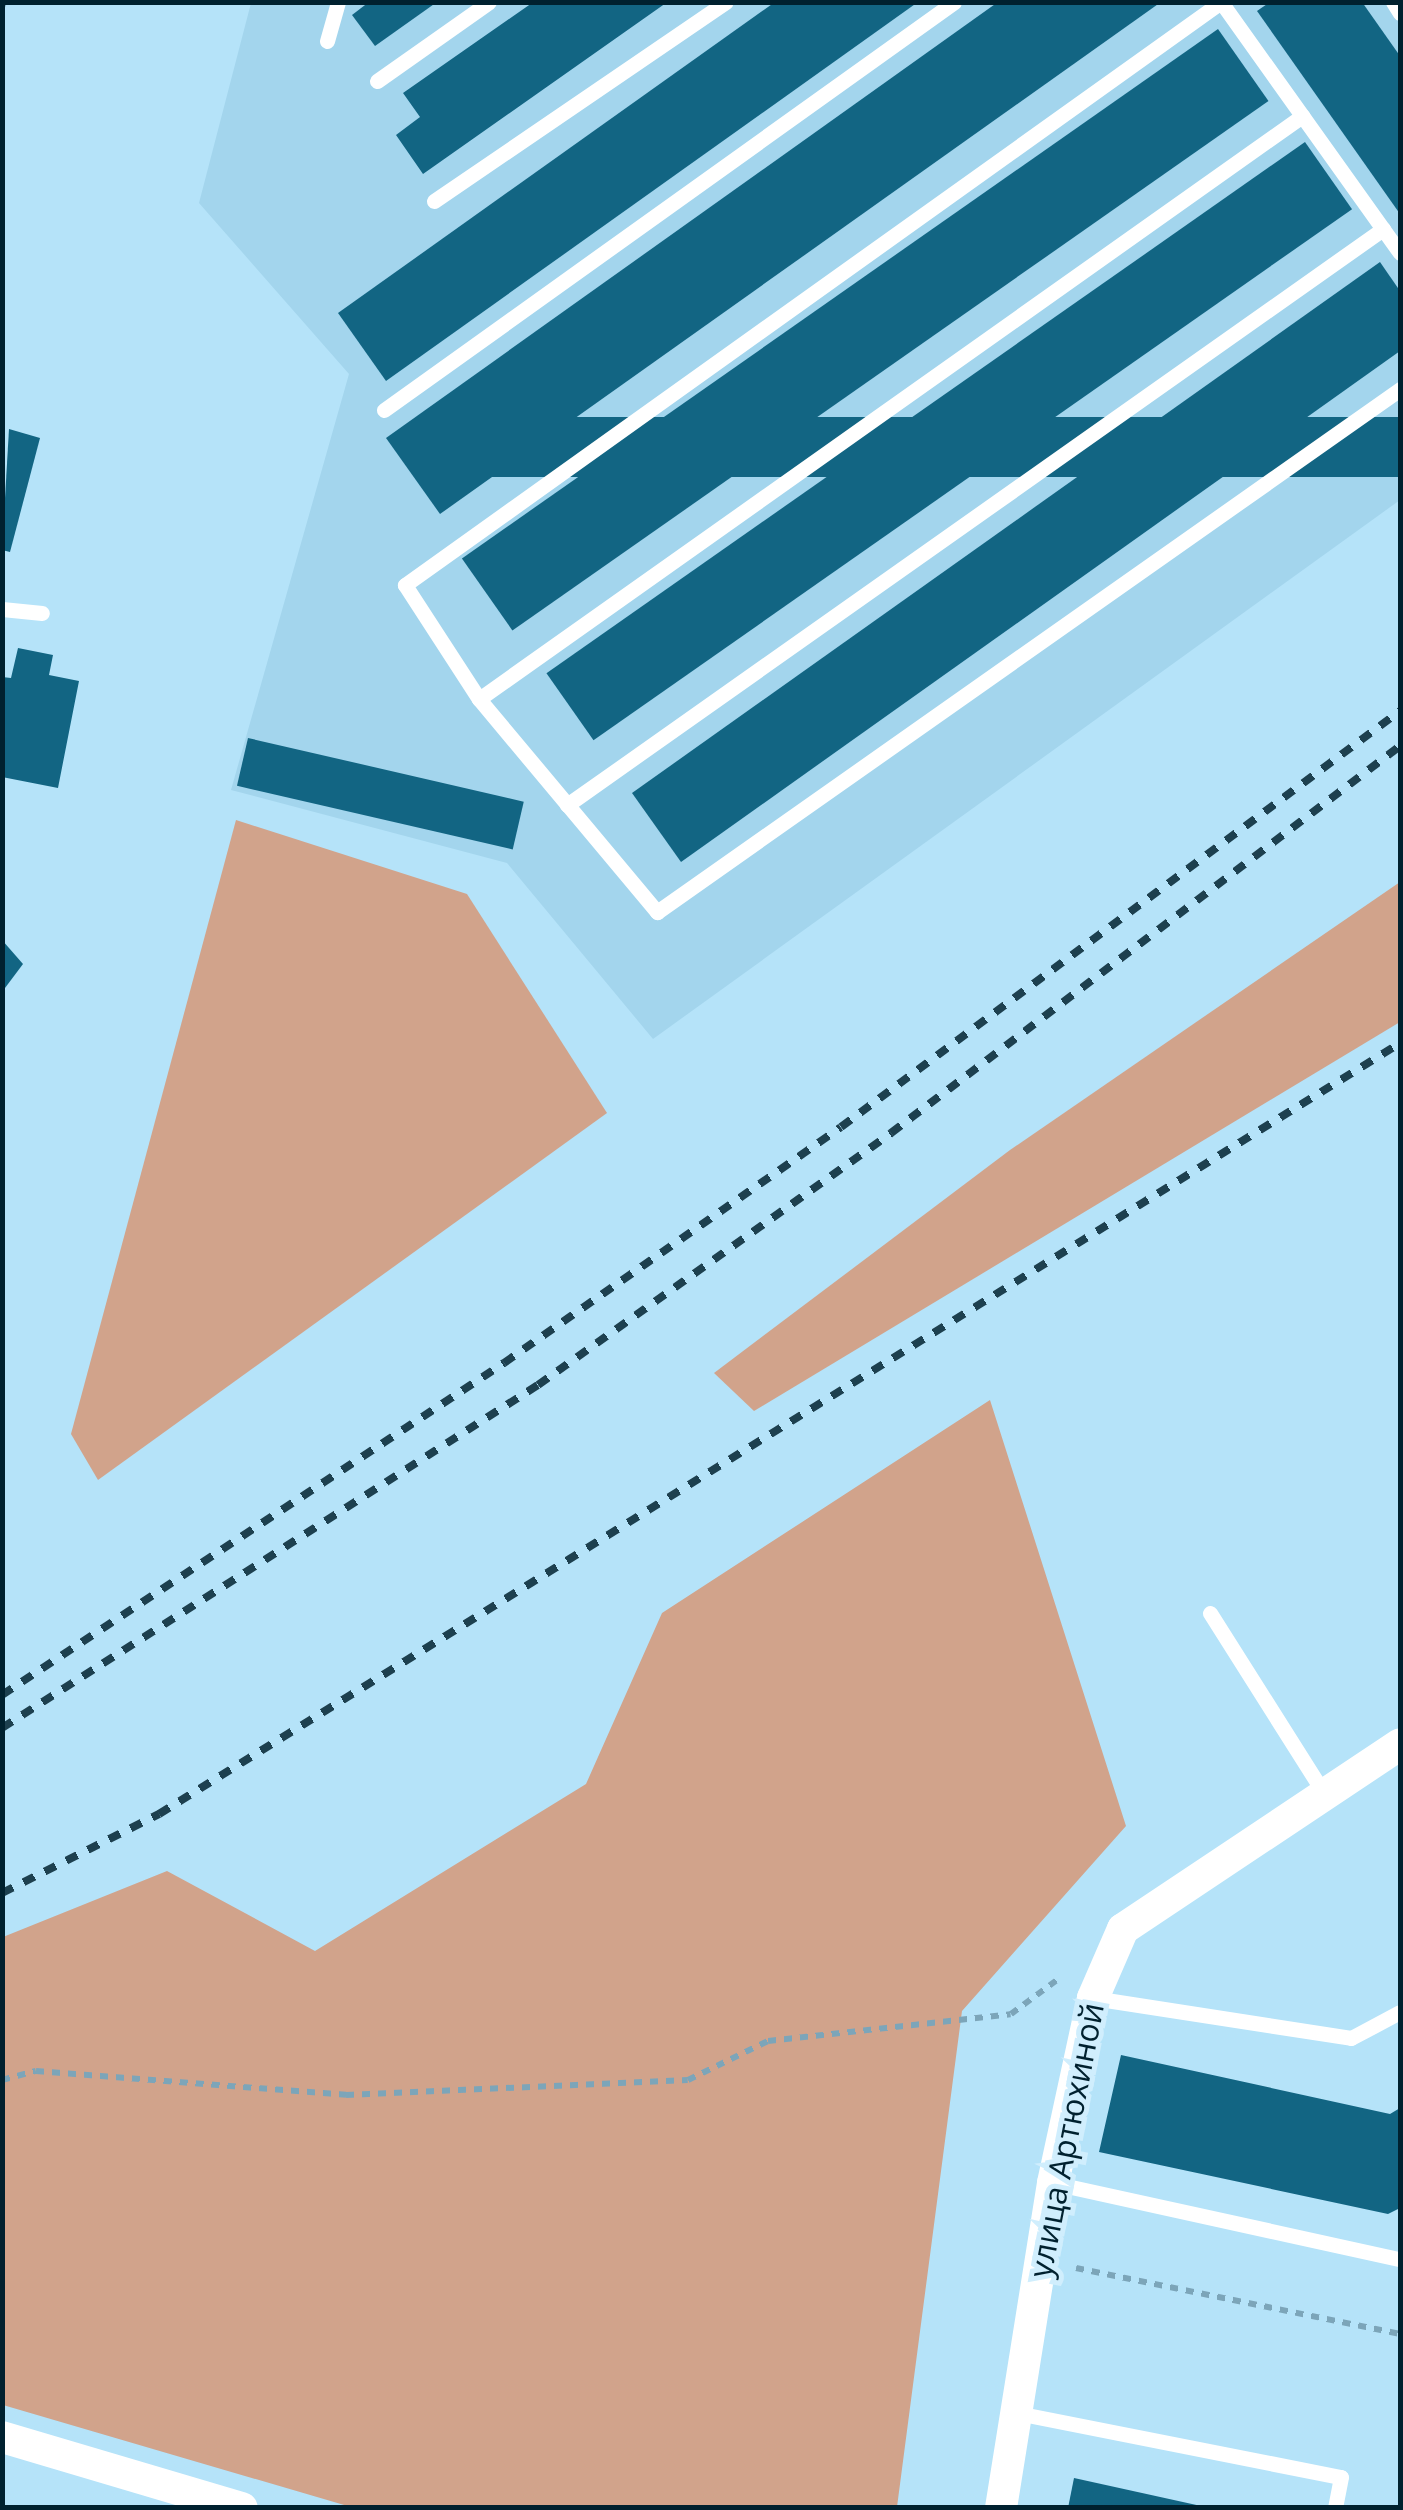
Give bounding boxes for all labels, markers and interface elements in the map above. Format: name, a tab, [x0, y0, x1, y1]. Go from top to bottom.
street label: улица Артюхиной	[1021, 1999, 1111, 2281]

